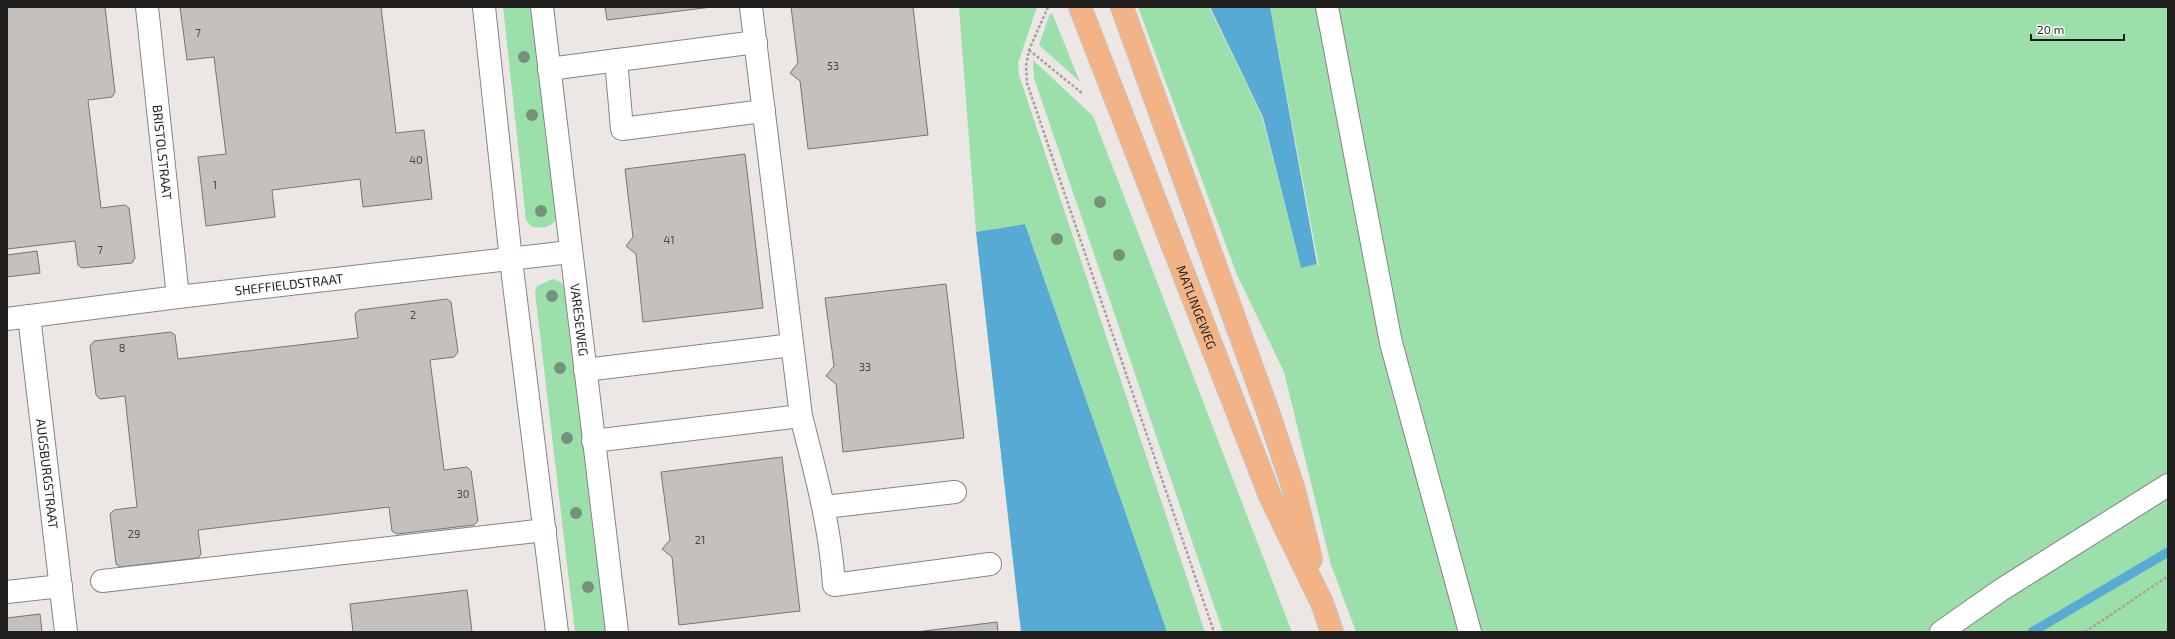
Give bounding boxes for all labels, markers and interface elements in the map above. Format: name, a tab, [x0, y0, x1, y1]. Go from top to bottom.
scale bar	[2031, 16, 2124, 42]
text: 20 m	[2037, 22, 2064, 36]
house number: 7	[195, 26, 201, 39]
house number: 53	[827, 59, 839, 72]
street label: BRISTOLSTRAAT	[149, 104, 176, 201]
house number: 40	[409, 153, 423, 166]
house number: 1	[213, 178, 217, 191]
house number: 41	[663, 233, 675, 246]
house number: 7	[97, 243, 103, 256]
street label: MATLINGEWEG	[1173, 263, 1220, 351]
street label: SHEFFIELDSTRAAT	[234, 270, 344, 298]
street label: VARESEWEG	[567, 282, 592, 357]
house number: 2	[410, 308, 416, 321]
house number: 8	[119, 341, 125, 354]
house number: 33	[859, 360, 871, 373]
street label: AUGSBURGSTRAAT	[33, 418, 62, 530]
house number: 30	[457, 487, 469, 500]
house number: 29	[128, 527, 140, 540]
house number: 21	[695, 533, 705, 546]

